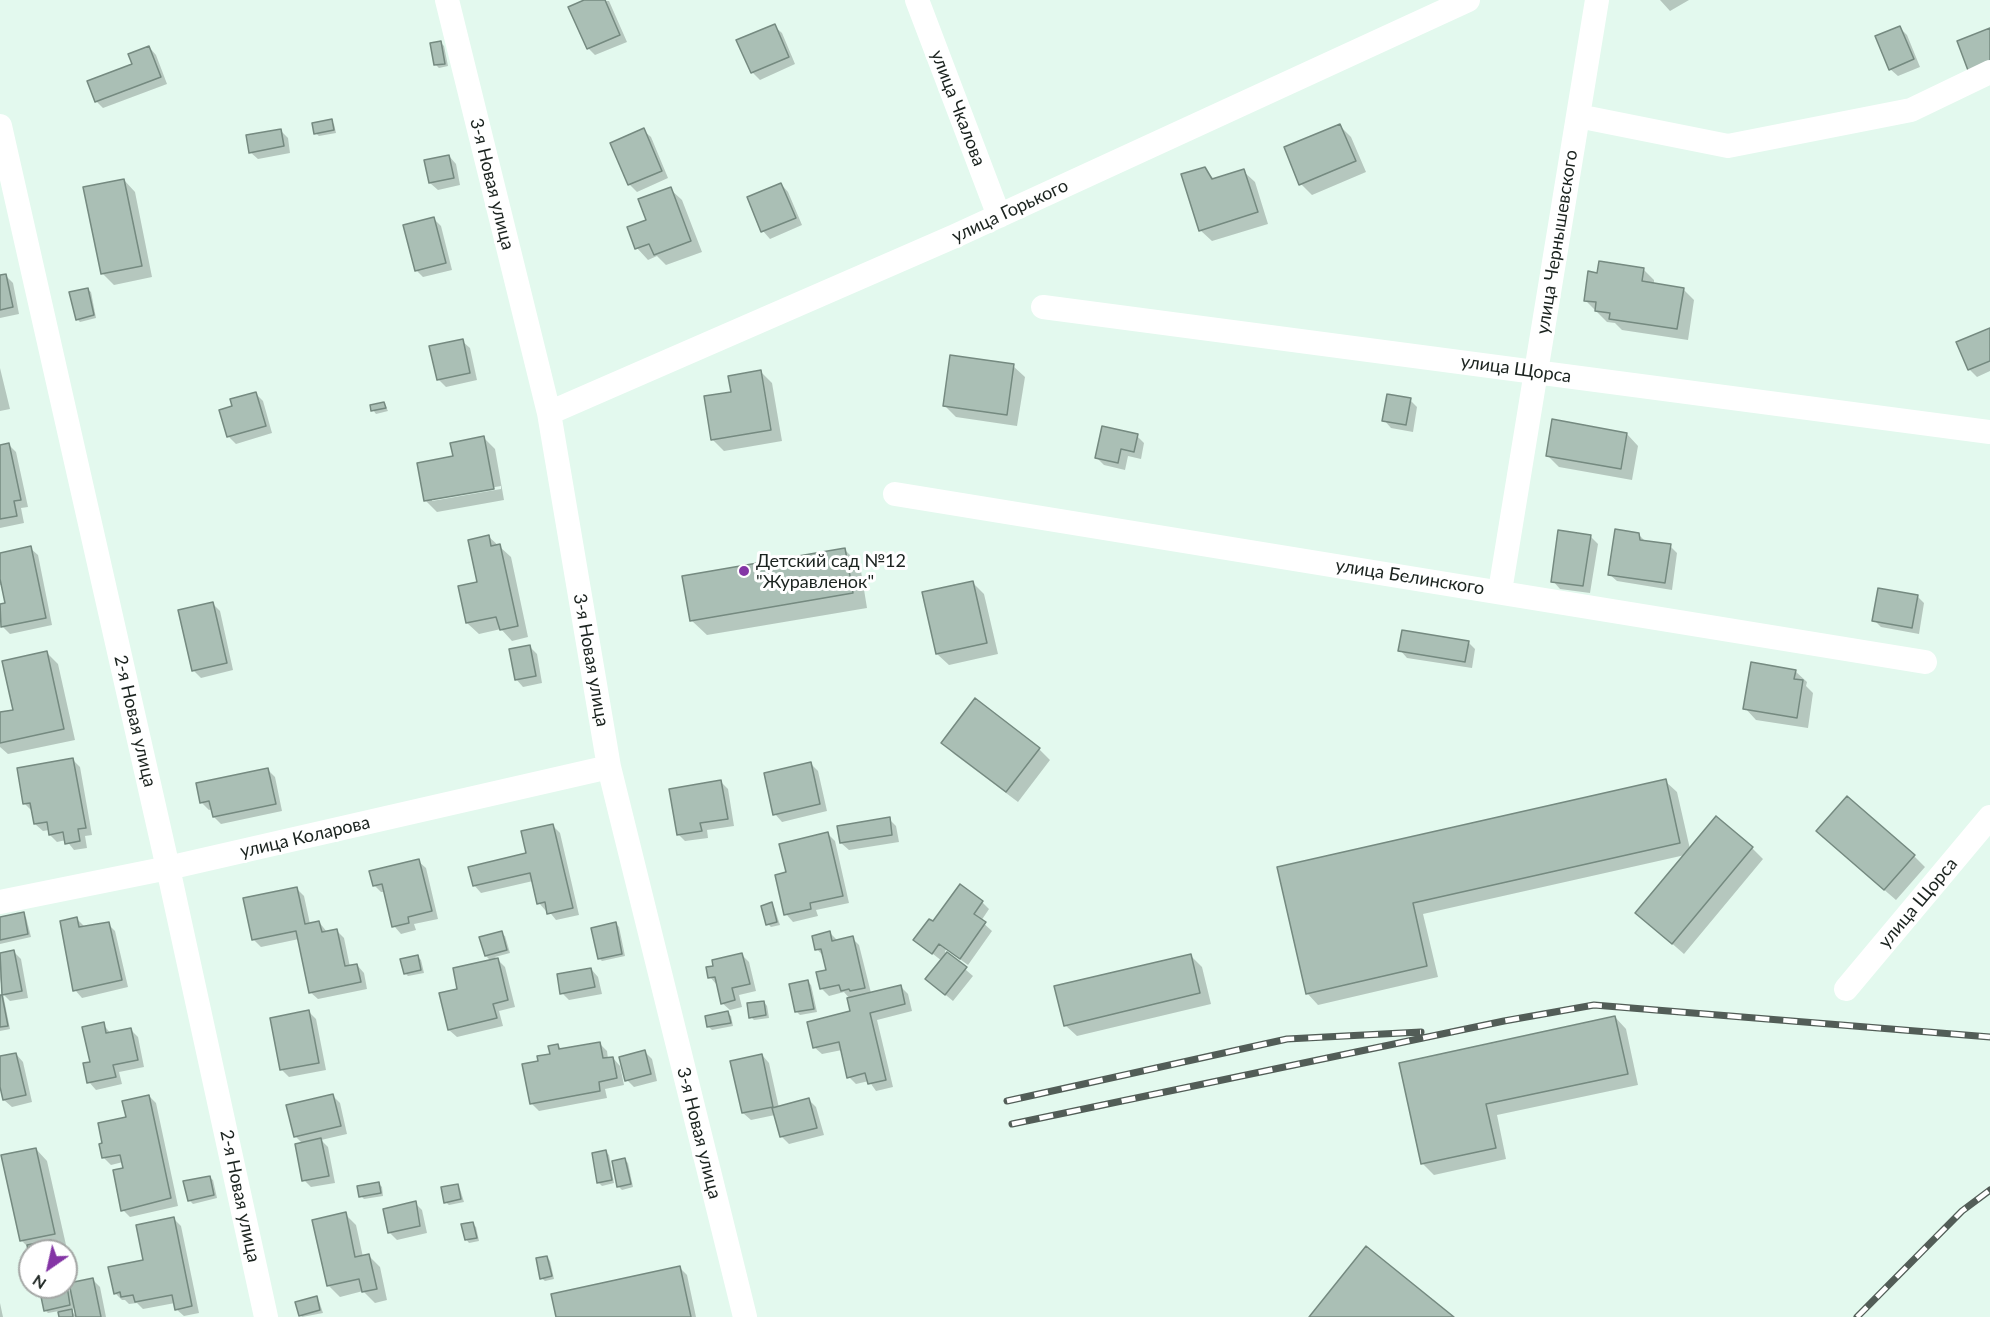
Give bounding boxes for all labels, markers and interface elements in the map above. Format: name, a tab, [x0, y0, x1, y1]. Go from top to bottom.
street label: улица Чкалова	[926, 47, 990, 169]
street label: 3-я Новая улица	[465, 116, 519, 252]
street label: улица Чернышевского	[1532, 148, 1582, 336]
street label: улица Горького	[949, 175, 1071, 247]
street label: улица Щорса	[1459, 351, 1573, 387]
place label: Детский сад №12 "Журавленок"	[756, 550, 906, 592]
street label: улица Белинского	[1334, 555, 1486, 599]
marker: Детский сад №12 "Журавленок"	[737, 564, 751, 578]
street label: 3-я Новая улица	[569, 592, 613, 728]
street label: 2-я Новая улица	[109, 653, 161, 789]
street label: улица Коларова	[238, 812, 372, 862]
street label: улица Щорса	[1874, 853, 1962, 953]
street label: 3-я Новая улица	[672, 1065, 726, 1201]
street label: 2-я Новая улица	[215, 1128, 265, 1264]
north arrow	[18, 1239, 78, 1299]
text: N	[28, 1271, 49, 1294]

